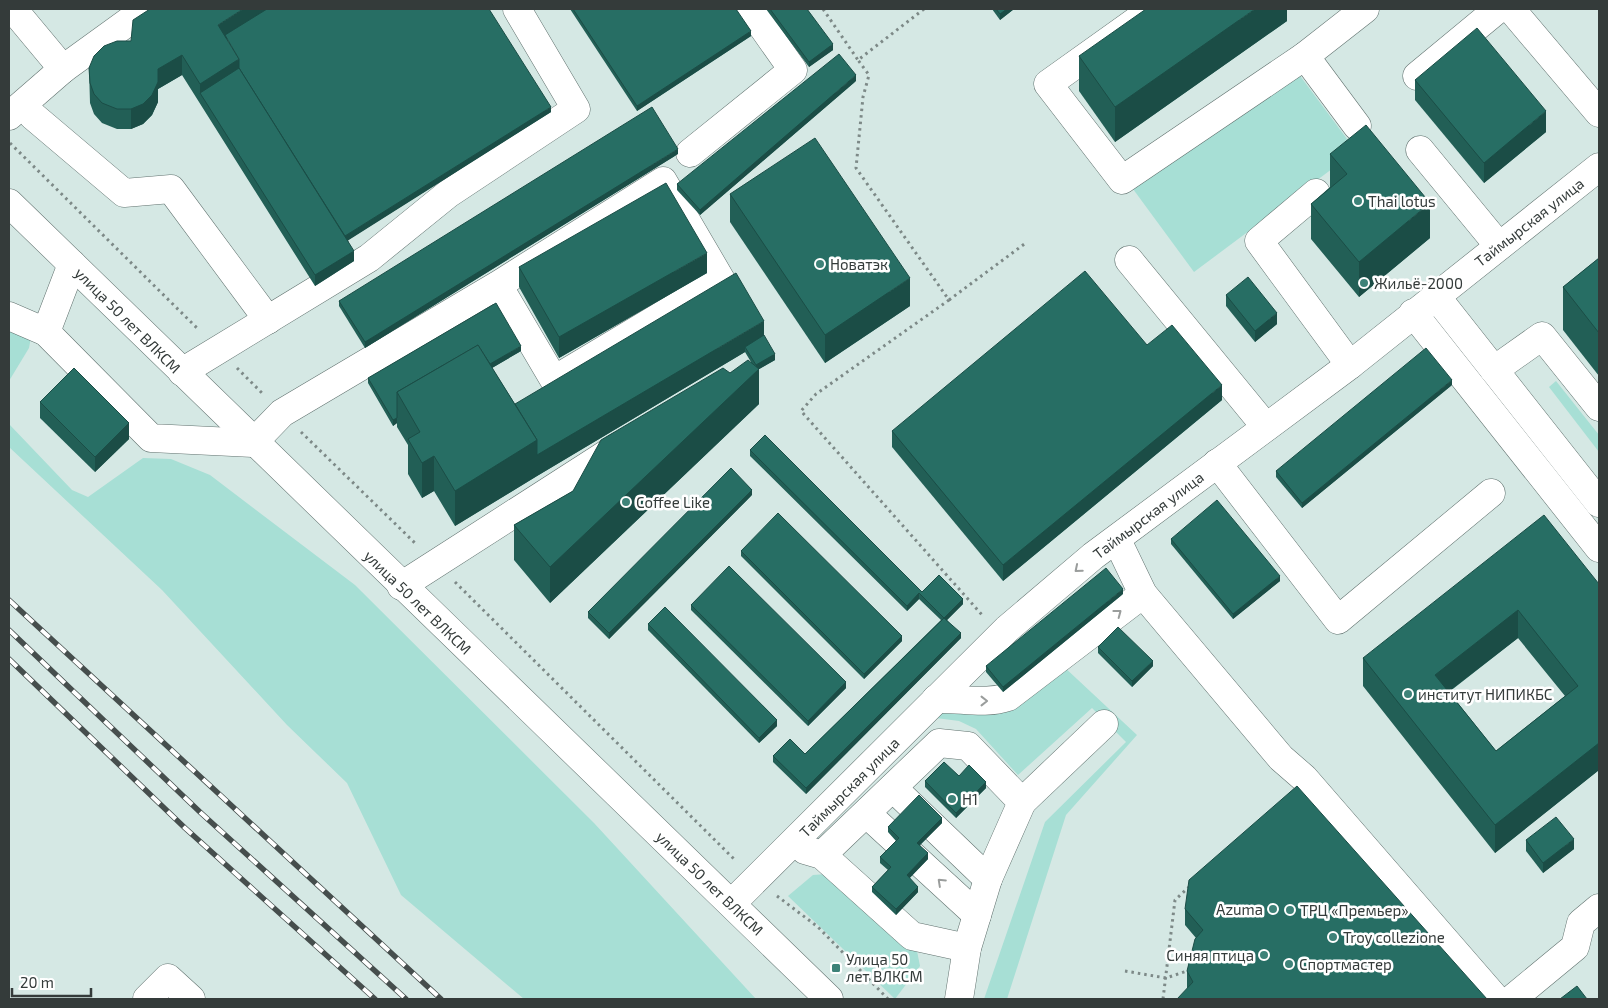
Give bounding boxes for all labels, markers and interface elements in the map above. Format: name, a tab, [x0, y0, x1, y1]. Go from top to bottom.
street label: Таймырская улица	[1471, 174, 1588, 271]
place label: Thai lotus	[1368, 192, 1436, 210]
marker: Thai lotus	[1352, 195, 1364, 207]
place label: Новатэк	[830, 255, 888, 273]
marker: Новатэк	[814, 258, 826, 270]
street label: улица 50 лет ВЛКСМ	[71, 263, 185, 377]
place label: Жильё-2000	[1374, 274, 1463, 292]
marker: Жильё-2000	[1358, 277, 1370, 289]
street label: Таймырская улица	[1089, 468, 1207, 563]
place label: Coffee Like	[636, 493, 710, 511]
marker: Coffee Like	[620, 496, 632, 508]
street label: улица 50 лет ВЛКСМ	[360, 546, 475, 659]
one-way arrow	[1075, 563, 1084, 572]
one-way arrow	[1112, 611, 1121, 619]
place label: институт НИПИКБС	[1418, 685, 1553, 704]
marker: институт НИПИКБС	[1402, 688, 1414, 700]
one-way arrow	[981, 696, 989, 706]
street label: Таймырская улица	[795, 733, 903, 841]
place label: Н1	[962, 790, 978, 808]
marker: Н1	[946, 793, 958, 805]
street label: улица 50 лет ВЛКСМ	[652, 827, 767, 940]
one-way arrow	[938, 879, 947, 888]
place label: Azuma	[1216, 900, 1263, 918]
place label: ТРЦ «Премьер»	[1300, 901, 1409, 919]
marker: Azuma	[1267, 903, 1279, 915]
marker: ТРЦ «Премьер»	[1284, 904, 1296, 916]
place label: Troy collezione	[1343, 928, 1445, 946]
marker: Troy collezione	[1327, 931, 1339, 943]
place label: Синяя птица	[1166, 946, 1254, 964]
marker: Синяя птица	[1258, 949, 1270, 961]
place label: Улица 50 лет ВЛКСМ	[846, 950, 923, 985]
place label: Спортмастер	[1299, 955, 1392, 973]
marker: Спортмастер	[1283, 958, 1295, 970]
marker: Улица 50 лет ВЛКСМ	[830, 962, 842, 974]
scale bar	[12, 966, 91, 998]
text: 20 m	[20, 973, 54, 991]

